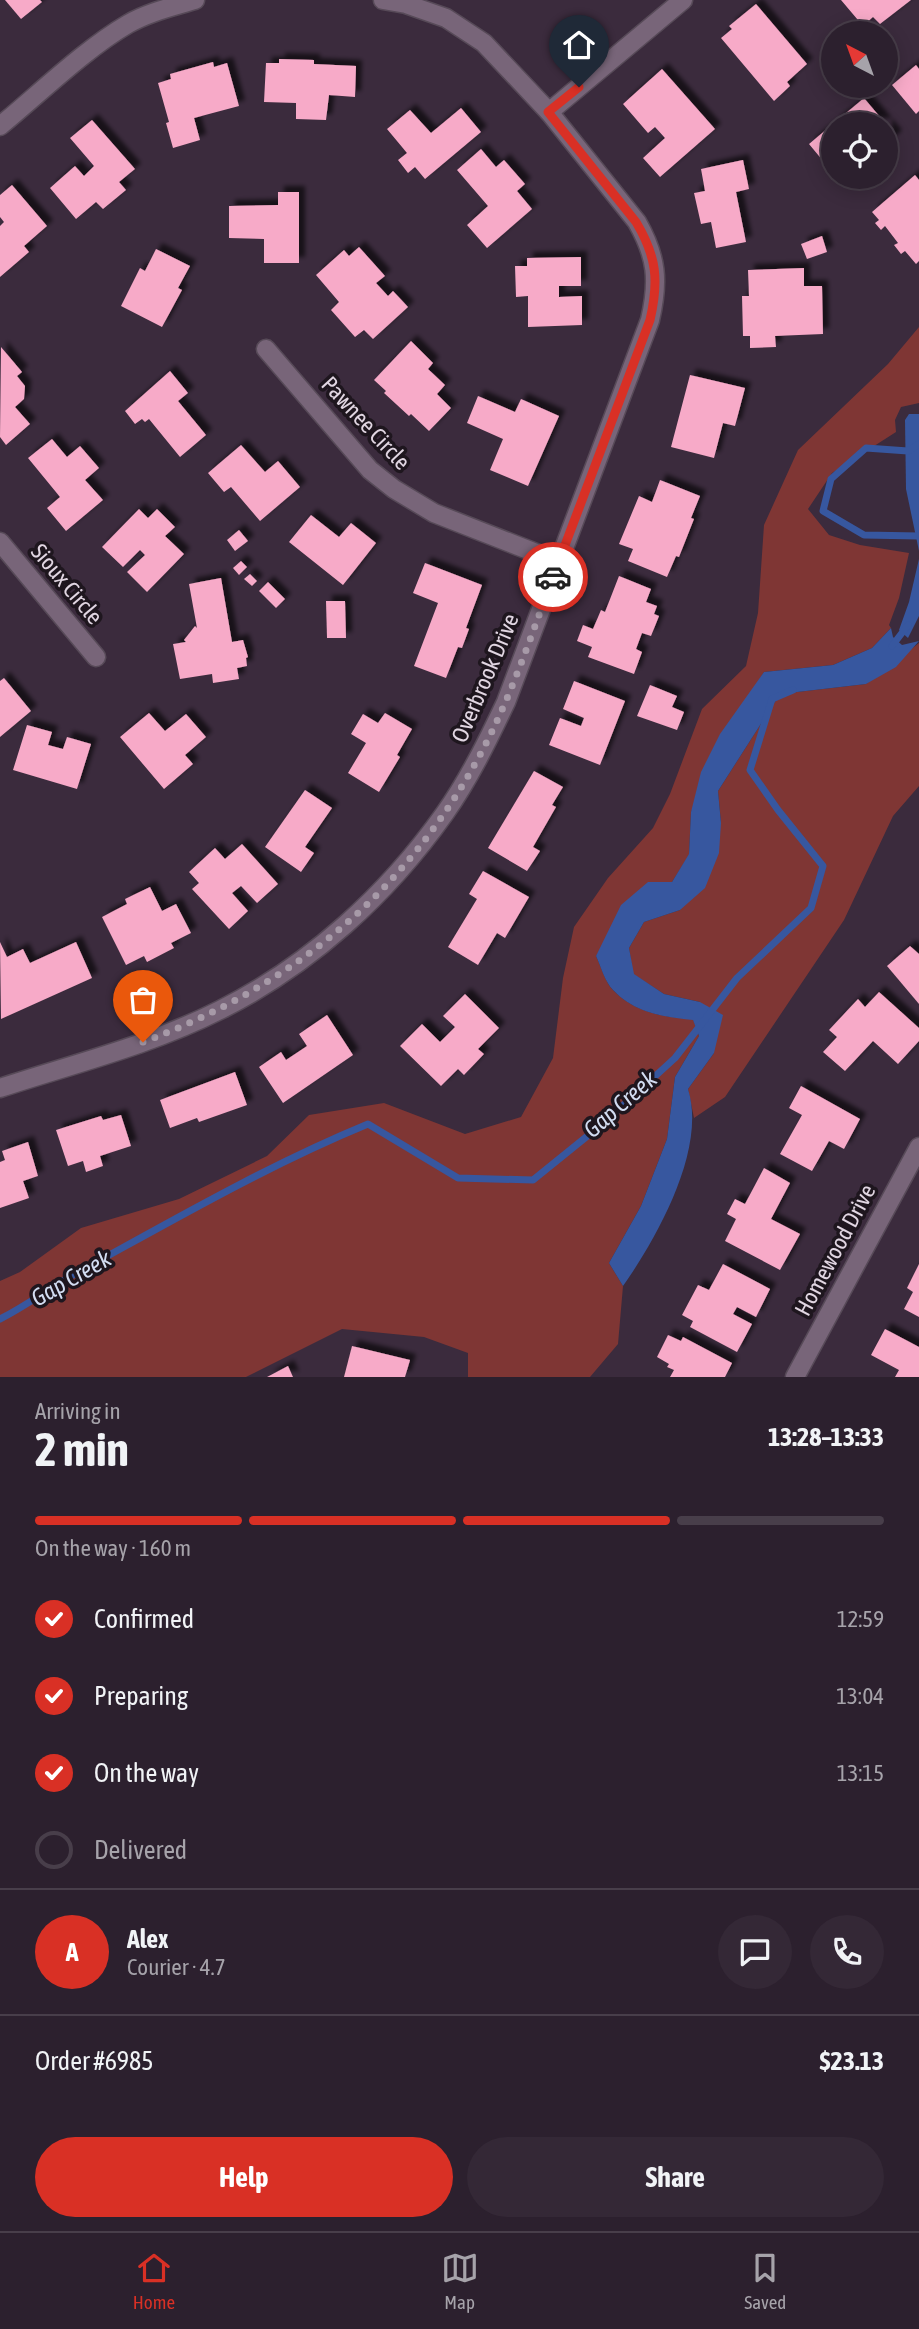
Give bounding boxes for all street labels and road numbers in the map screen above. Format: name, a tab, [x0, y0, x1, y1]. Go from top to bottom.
street label: Pawnee Circle	[316, 371, 416, 475]
street label: Sioux Circle	[26, 539, 108, 629]
street label: Overbrook Drive	[446, 610, 524, 746]
street label: Homewood Drive	[790, 1180, 880, 1320]

